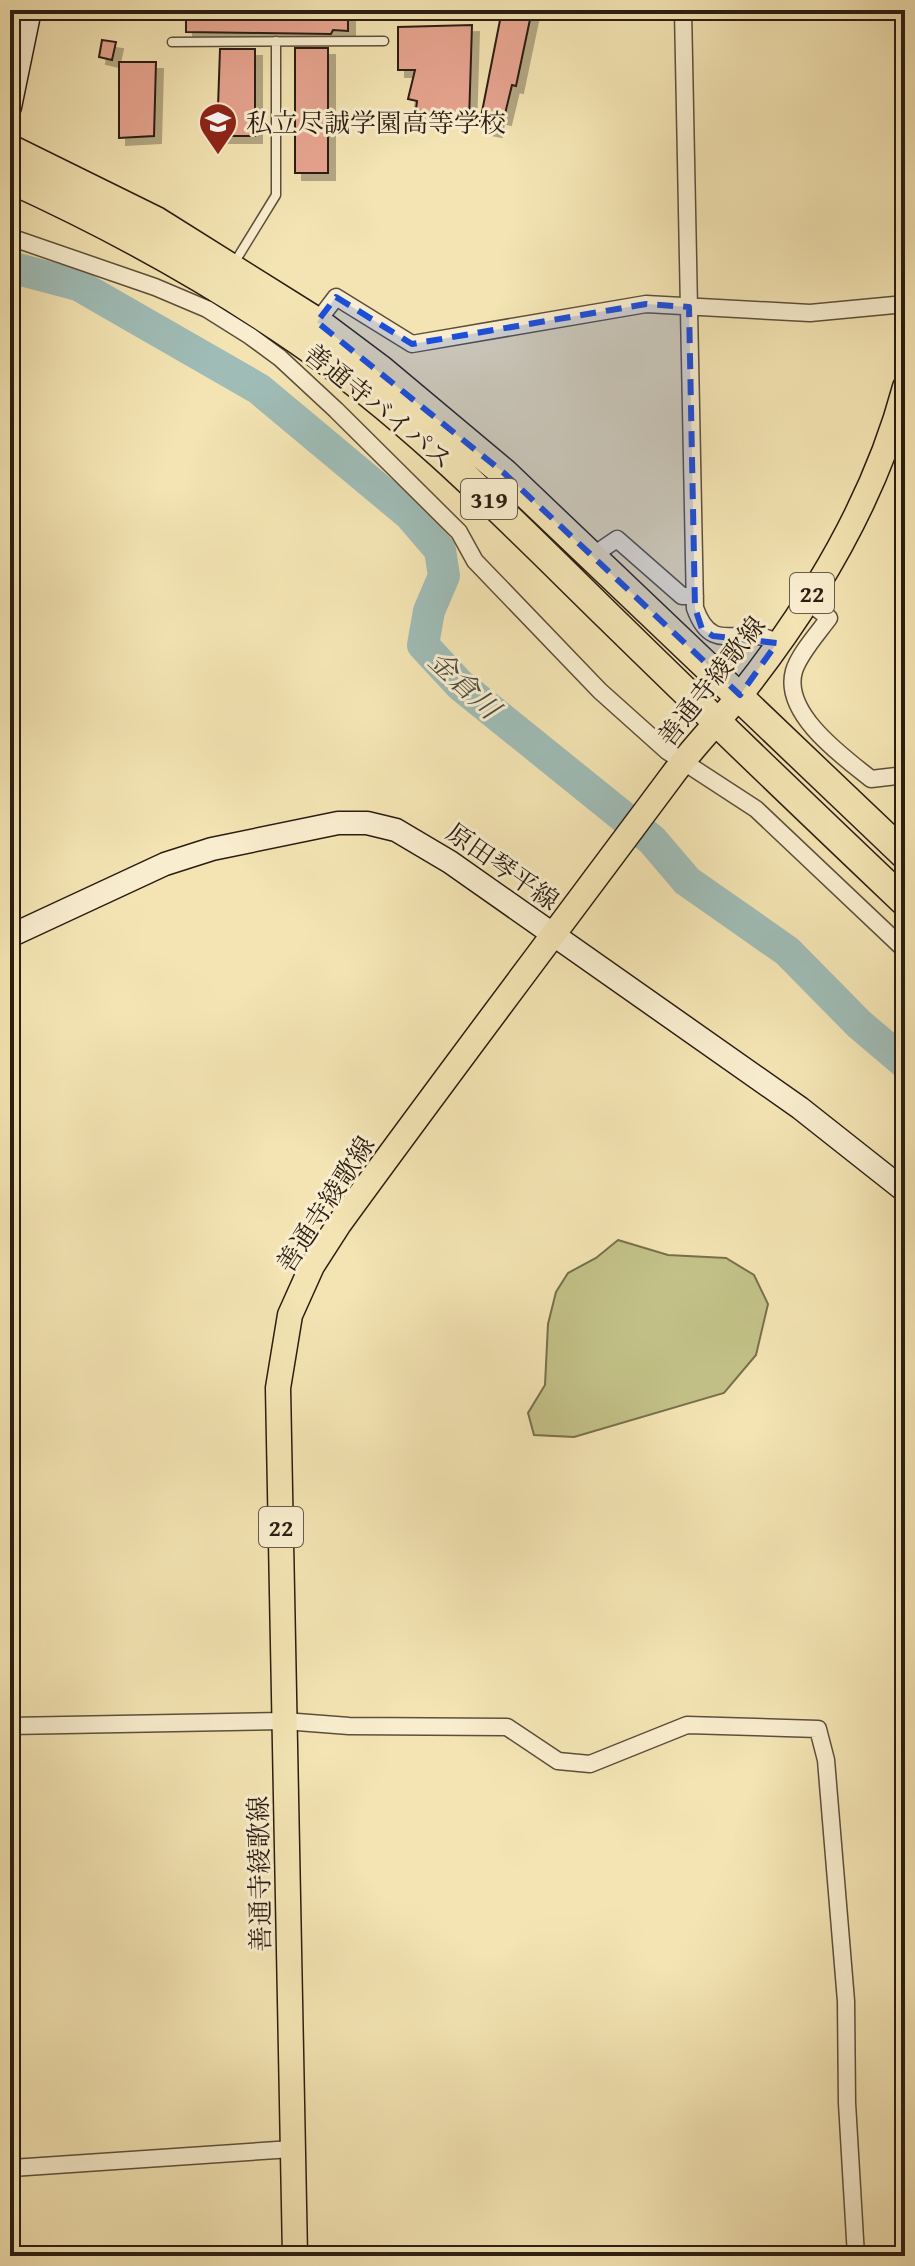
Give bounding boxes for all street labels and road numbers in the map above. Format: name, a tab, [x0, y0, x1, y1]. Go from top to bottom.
street label: 善通寺バイパス	[296, 334, 462, 478]
road number: 319	[461, 479, 517, 519]
road number: 22	[790, 573, 834, 613]
street label: 善通寺綾歌線	[648, 608, 774, 754]
street label: 原田琴平線	[439, 813, 567, 919]
street label: 善通寺綾歌線	[266, 1128, 384, 1280]
road number: 22	[259, 1507, 303, 1547]
street label: 善通寺綾歌線	[238, 1796, 280, 1952]

